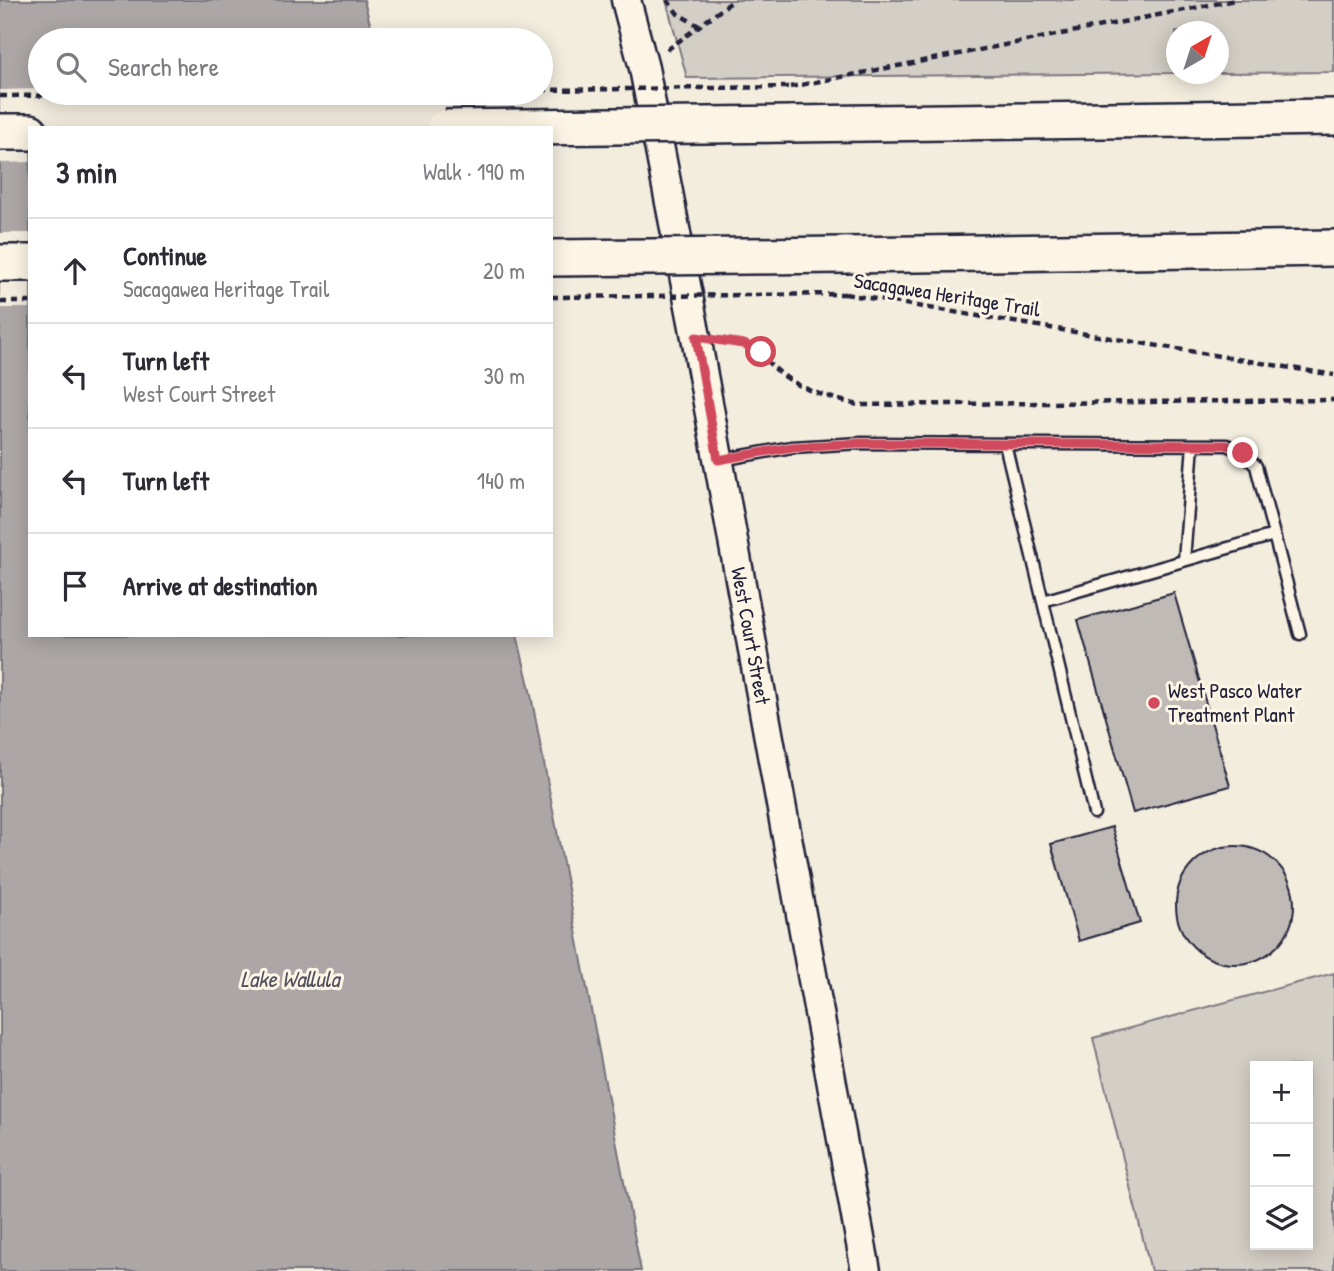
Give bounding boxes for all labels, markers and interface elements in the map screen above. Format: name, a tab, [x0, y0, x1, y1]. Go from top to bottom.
north arrow	[1166, 21, 1229, 84]
search box	[28, 28, 553, 105]
icon: search	[52, 48, 90, 86]
text: Search here	[108, 49, 219, 84]
text: 3 min	[56, 152, 117, 192]
text: Walk · 190 m	[423, 156, 525, 187]
text: Continue	[123, 238, 207, 273]
icon: ahead	[56, 252, 94, 290]
text: 20 m	[483, 255, 525, 286]
street label: Sacagawea Heritage Trail	[852, 265, 1043, 324]
text: Sacagawea Heritage Trail	[123, 273, 329, 304]
route start	[745, 336, 776, 367]
text: Turn left	[123, 343, 209, 378]
icon: left	[56, 357, 94, 395]
text: 30 m	[483, 360, 525, 391]
text: West Court Street	[123, 378, 275, 409]
route end	[1227, 437, 1258, 468]
icon: left	[56, 462, 94, 500]
text: Turn left	[123, 463, 209, 498]
text: 140 m	[477, 465, 525, 496]
street label: West Court Street	[724, 565, 778, 707]
icon: arrive	[56, 567, 94, 605]
text: Arrive at destination	[123, 568, 318, 603]
place label: West Pasco Water Treatment Plant	[1168, 676, 1302, 729]
marker: West Pasco Water Treatment Plant	[1146, 695, 1162, 711]
water label: Lake Wallula	[241, 963, 341, 994]
map controls	[1250, 1061, 1313, 1250]
button: +	[1250, 1061, 1313, 1124]
button: −	[1250, 1124, 1313, 1187]
button: layers	[1250, 1187, 1313, 1250]

